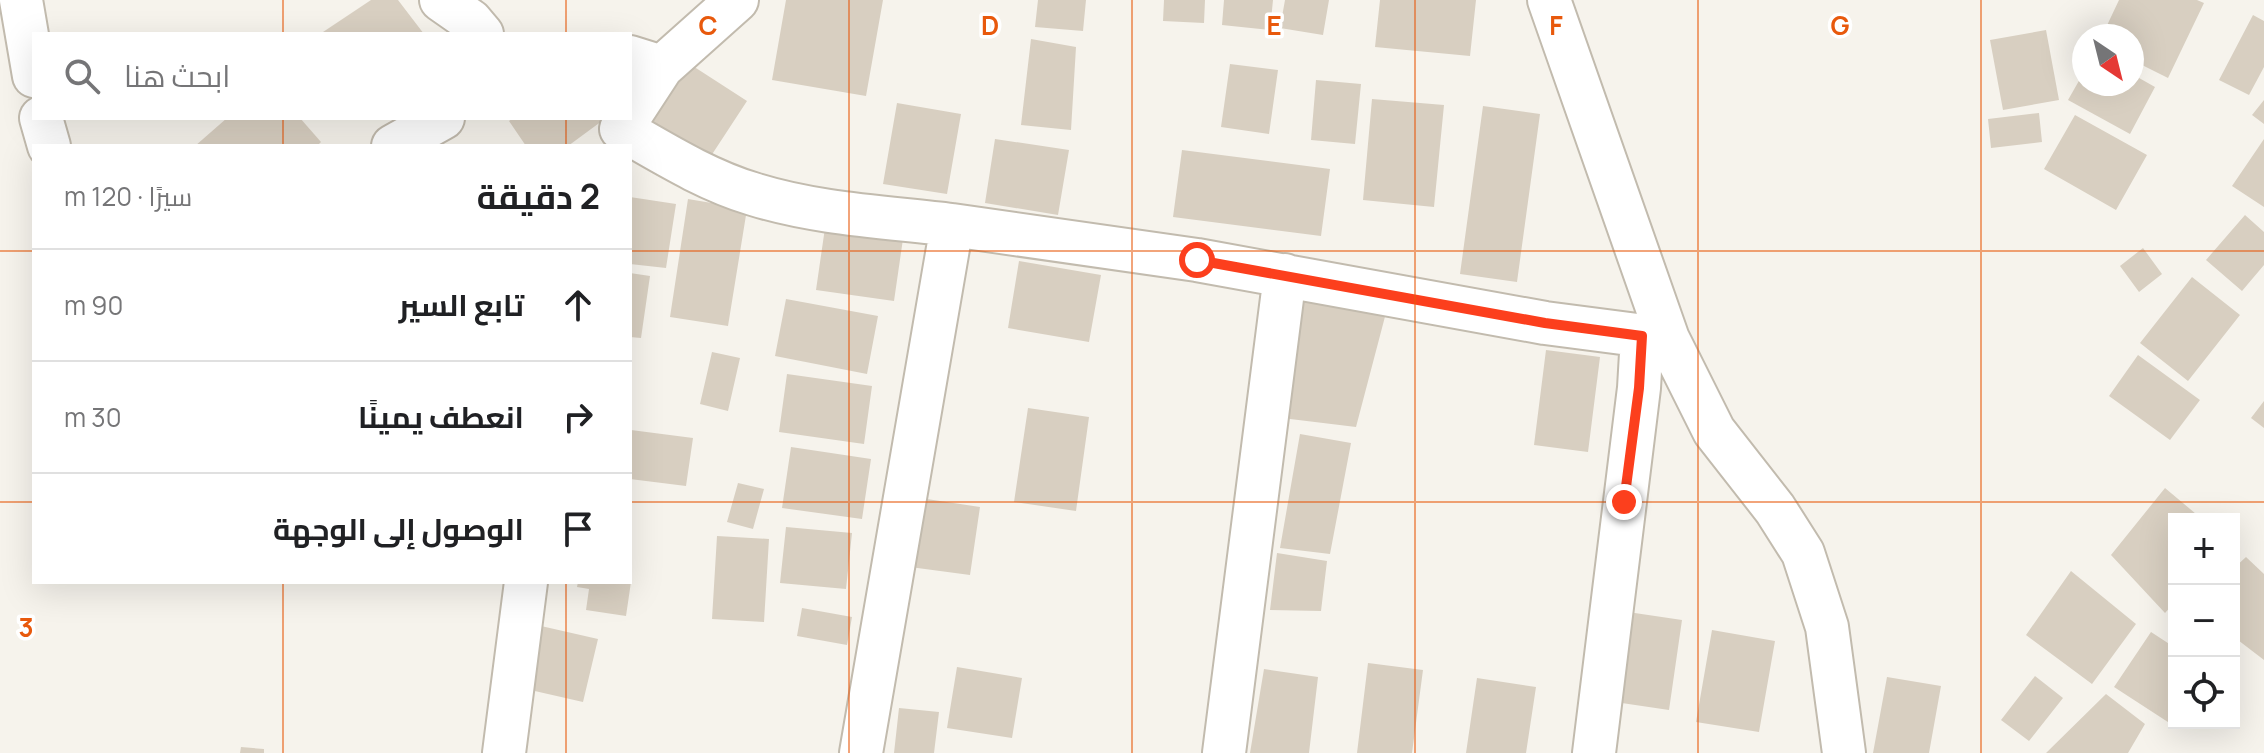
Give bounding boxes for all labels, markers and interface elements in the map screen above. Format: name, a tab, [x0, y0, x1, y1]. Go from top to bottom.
text: C	[698, 7, 718, 43]
text: D	[981, 7, 999, 43]
text: E	[1266, 7, 1282, 43]
text: F	[1549, 7, 1563, 43]
text: G	[1830, 7, 1850, 43]
north arrow	[2072, 24, 2144, 96]
search box	[32, 32, 632, 120]
icon: search	[60, 54, 104, 98]
text: ابحث هنا	[124, 55, 230, 96]
text: 2 دقيقة	[477, 173, 600, 219]
text: سيرًا · 120 m	[64, 178, 192, 214]
route start	[1179, 242, 1215, 278]
icon: ahead	[556, 283, 600, 327]
text: تابع السير	[399, 284, 524, 325]
text: 90 m	[64, 287, 123, 323]
icon: right	[556, 395, 600, 439]
text: انعطف يمينًا	[358, 396, 524, 437]
text: 30 m	[64, 399, 122, 435]
route end	[1606, 484, 1642, 520]
icon: arrive	[556, 507, 600, 551]
text: الوصول إلى الوجهة	[273, 508, 524, 549]
map controls	[2168, 513, 2240, 729]
button: +	[2168, 513, 2240, 585]
button: −	[2168, 585, 2240, 657]
text: 3	[18, 609, 34, 645]
button: locate	[2168, 657, 2240, 729]

